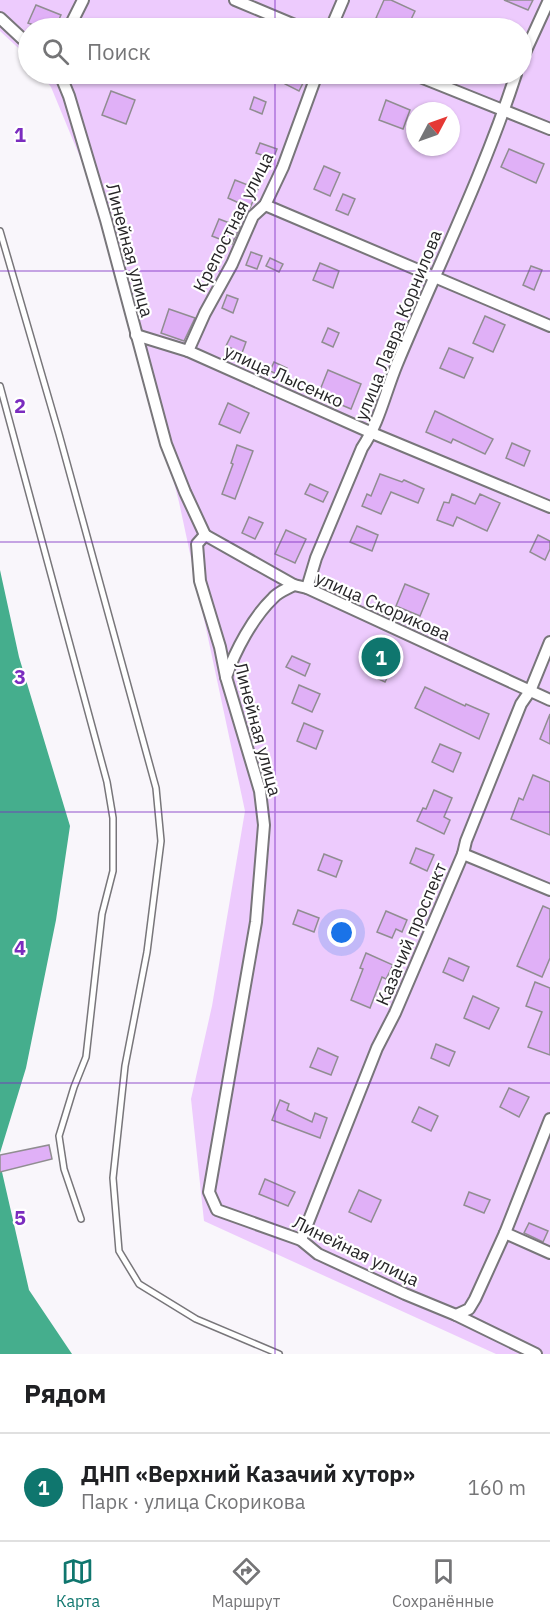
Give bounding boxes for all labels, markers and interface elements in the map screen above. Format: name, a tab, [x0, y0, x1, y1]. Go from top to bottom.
search box	[18, 18, 532, 84]
icon: search	[39, 35, 72, 68]
text: Поиск	[87, 37, 151, 66]
north arrow	[406, 102, 460, 156]
text: 1	[14, 121, 26, 148]
street label: Крепостная улица	[188, 148, 278, 296]
street label: Линейная улица	[101, 180, 159, 320]
street label: улица Лавра Корнилова	[349, 226, 447, 424]
street label: улица Лысенко	[221, 339, 347, 413]
text: 2	[14, 392, 26, 419]
street label: улица Скорикова	[312, 566, 454, 646]
pin: 1	[362, 634, 400, 680]
street label: Линейная улица	[229, 659, 287, 799]
text: 3	[14, 663, 26, 690]
street label: Казачий проспект	[370, 858, 452, 1009]
your location	[327, 918, 356, 947]
text: 4	[14, 934, 26, 961]
text: 5	[14, 1204, 26, 1231]
street label: Линейная улица	[289, 1210, 423, 1292]
text: Рядом	[24, 1376, 106, 1410]
text: ДНП «Верхний Казачий хутор»	[81, 1459, 415, 1488]
text: 1	[38, 1474, 50, 1501]
text: 160 m	[468, 1474, 526, 1501]
text: Парк · улица Скорикова	[81, 1488, 306, 1515]
tab: Карта	[56, 1555, 100, 1611]
tab: Маршрут	[212, 1555, 280, 1611]
tab: Сохранённые	[392, 1555, 494, 1611]

